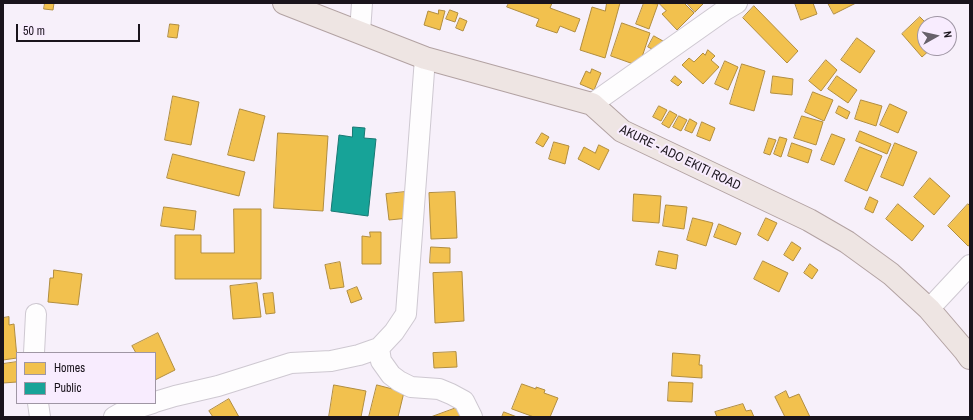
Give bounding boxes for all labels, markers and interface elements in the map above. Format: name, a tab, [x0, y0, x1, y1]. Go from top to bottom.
scale bar	[18, 16, 142, 42]
north arrow	[917, 16, 957, 56]
text: 50 m	[23, 23, 45, 39]
text: N	[941, 30, 955, 39]
street label: AKURE - ADO EKITI ROAD	[617, 122, 743, 194]
legend	[16, 352, 156, 404]
text: Homes	[54, 360, 85, 376]
text: Public	[54, 380, 81, 396]

